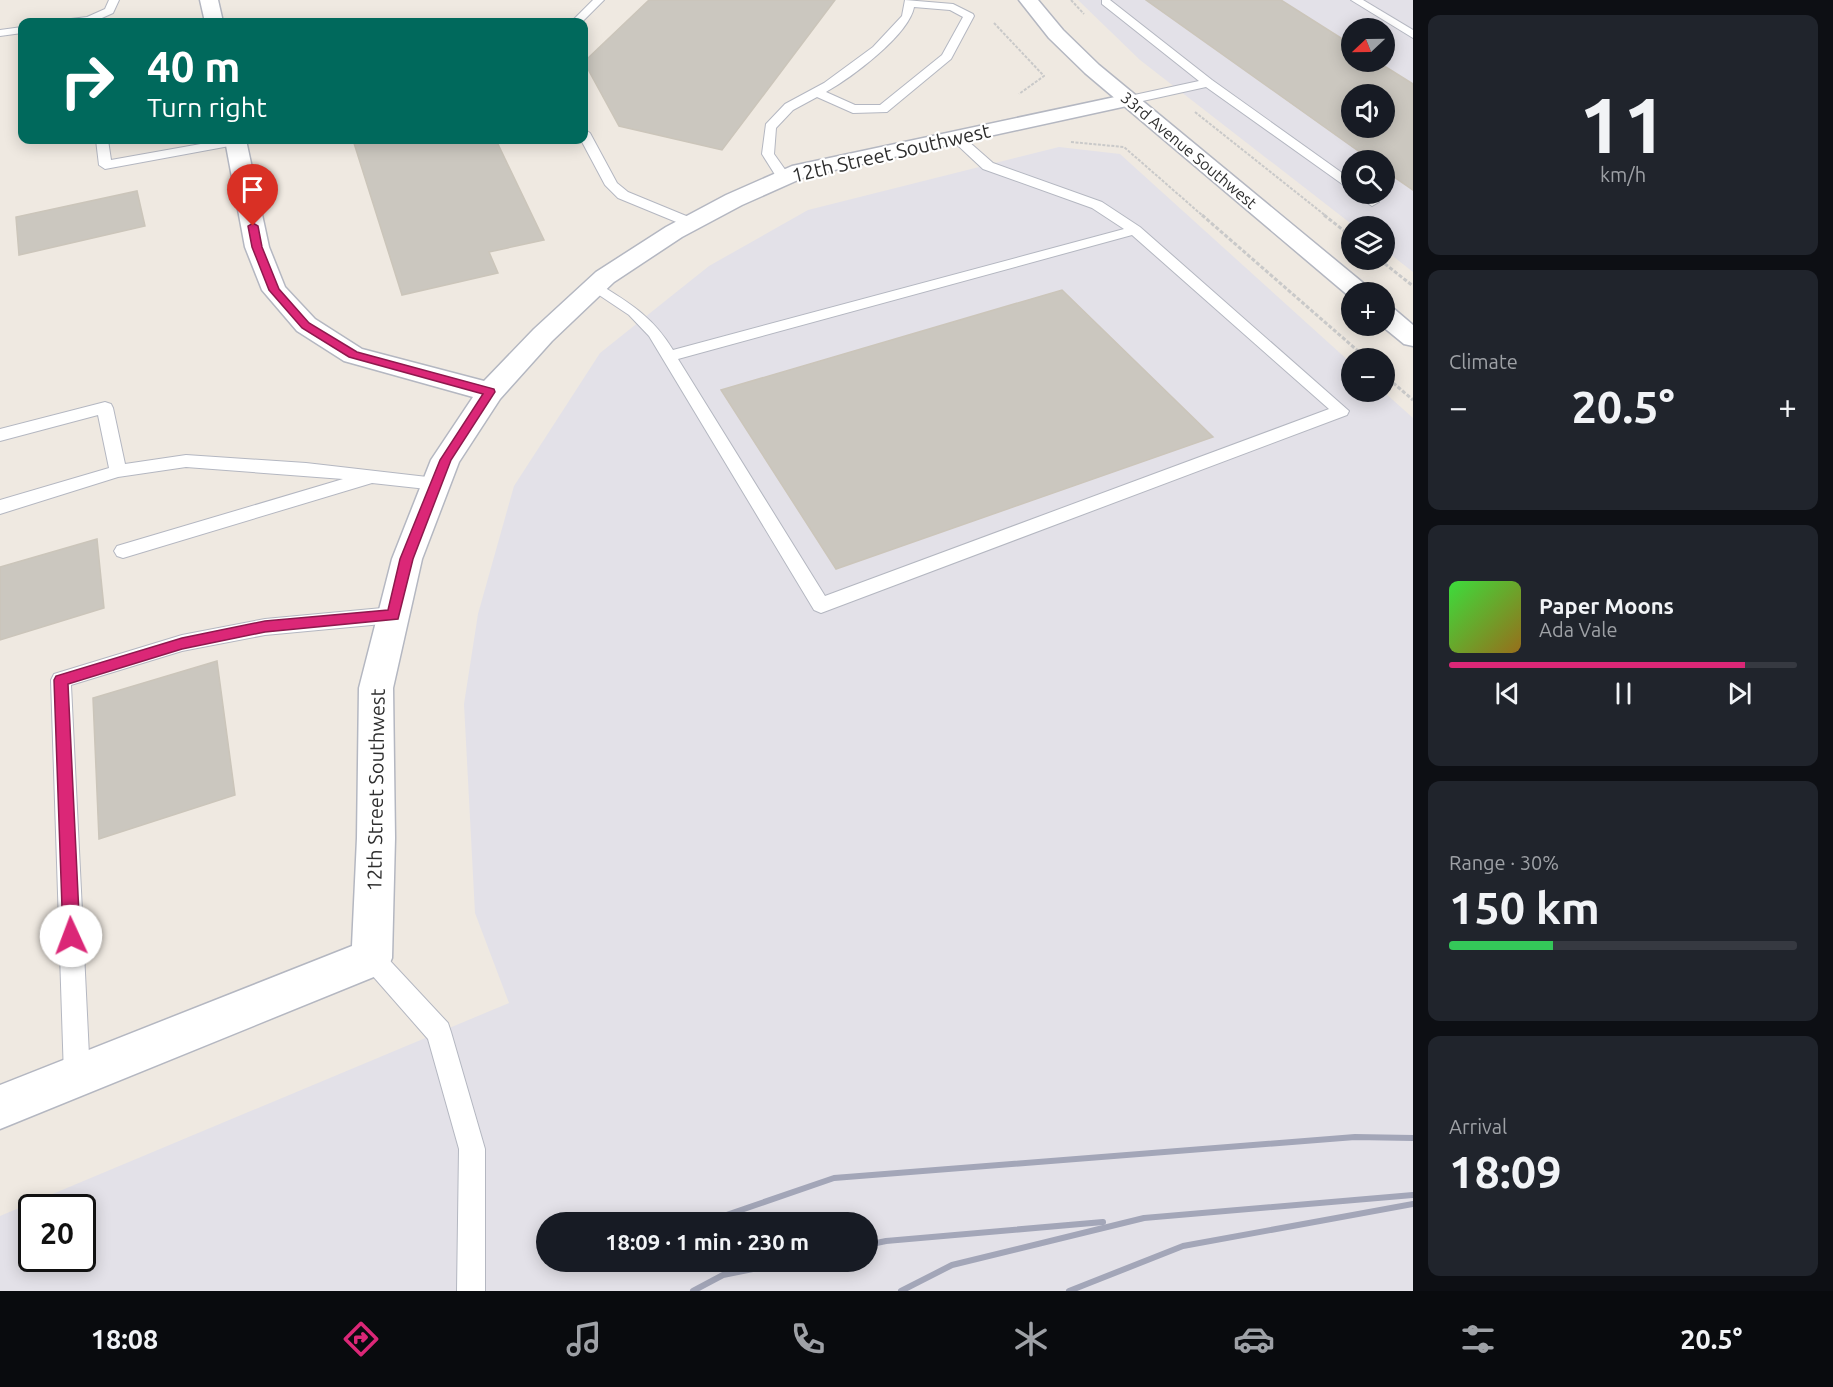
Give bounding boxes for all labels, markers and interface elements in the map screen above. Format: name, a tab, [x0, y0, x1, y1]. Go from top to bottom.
north arrow	[1341, 18, 1395, 72]
map controls	[1341, 18, 1395, 402]
icon: right	[48, 42, 126, 120]
text: 40 m	[147, 43, 241, 90]
text: 11	[1579, 80, 1667, 168]
button: sound	[1341, 84, 1395, 138]
street label: 33rd Avenue Southwest	[1118, 88, 1261, 212]
text: Turn right	[147, 92, 267, 122]
street label: 12th Street Southwest	[790, 118, 992, 187]
button: search	[1341, 150, 1395, 204]
text: km/h	[1600, 163, 1646, 186]
pin	[227, 164, 278, 226]
icon: arrive	[236, 173, 269, 206]
button: layers	[1341, 216, 1395, 270]
button: +	[1341, 282, 1395, 336]
button: −	[1341, 348, 1395, 402]
text: Climate	[1449, 350, 1518, 373]
text: 20.5°	[1571, 381, 1675, 432]
text: −	[1449, 388, 1468, 425]
text: +	[1778, 388, 1797, 425]
text: Paper Moons	[1539, 593, 1674, 618]
text: Ada Vale	[1539, 618, 1617, 641]
icon: previous	[1491, 677, 1524, 710]
icon: pause	[1607, 677, 1640, 710]
icon: next	[1723, 677, 1756, 710]
street label: 12th Street Southwest	[362, 688, 389, 892]
text: Range · 30%	[1449, 851, 1559, 874]
text: 150 km	[1449, 882, 1600, 933]
position arrow	[39, 904, 103, 968]
text: Arrival	[1449, 1115, 1507, 1138]
text: 18:09	[1449, 1146, 1562, 1197]
speed limit sign: 20	[18, 1194, 96, 1272]
text: 18:09 · 1 min · 230 m	[605, 1229, 809, 1254]
icon: directions	[340, 1318, 382, 1360]
icon: music	[563, 1318, 605, 1360]
icon: phone	[787, 1318, 829, 1360]
icon: climate	[1010, 1318, 1052, 1360]
icon: car	[1233, 1318, 1275, 1360]
icon: filters	[1457, 1318, 1499, 1360]
text: 18:08	[91, 1324, 158, 1354]
text: 20.5°	[1680, 1324, 1742, 1354]

